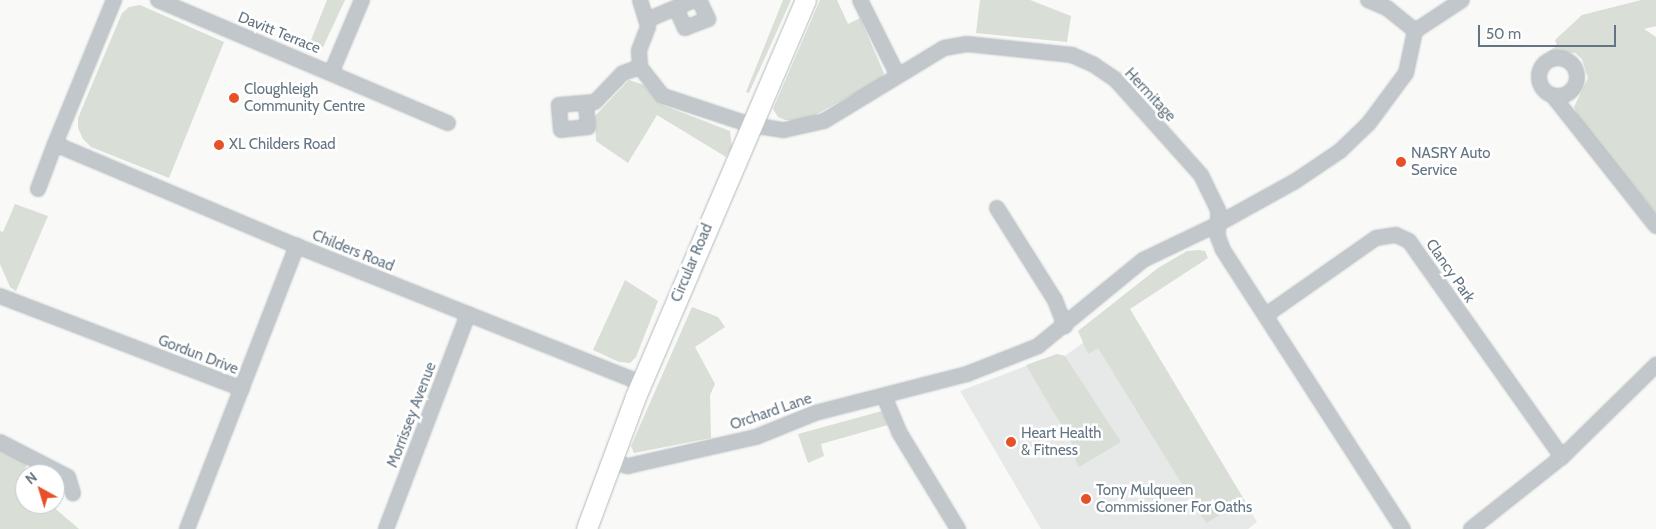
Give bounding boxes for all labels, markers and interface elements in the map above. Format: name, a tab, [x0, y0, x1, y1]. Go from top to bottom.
street label: Davitt Terrace	[235, 8, 323, 58]
scale bar	[1481, 15, 1618, 47]
text: 50 m	[1486, 25, 1521, 43]
street label: Hermitage	[1121, 65, 1179, 125]
place label: Cloughleigh Community Centre	[244, 80, 365, 115]
marker: Cloughleigh Community Centre	[228, 92, 240, 104]
place label: XL Childers Road	[229, 136, 336, 154]
marker: XL Childers Road	[213, 139, 225, 151]
place label: NASRY Auto Service	[1411, 144, 1490, 179]
marker: NASRY Auto Service	[1395, 156, 1407, 168]
street label: Circular Road	[667, 221, 717, 305]
street label: Childers Road	[309, 226, 397, 276]
street label: Clancy Park	[1422, 236, 1478, 306]
street label: Gordun Drive	[155, 331, 241, 379]
street label: Morrissey Avenue	[384, 360, 440, 470]
street label: Orchard Lane	[728, 390, 814, 434]
place label: Heart Health & Fitness	[1021, 424, 1101, 459]
marker: Heart Health & Fitness	[1005, 436, 1017, 448]
north arrow	[15, 464, 65, 514]
text: N	[22, 468, 41, 488]
place label: Tony Mulqueen Commissioner For Oaths	[1096, 481, 1252, 516]
marker: Tony Mulqueen Commissioner For Oaths	[1080, 493, 1092, 505]

